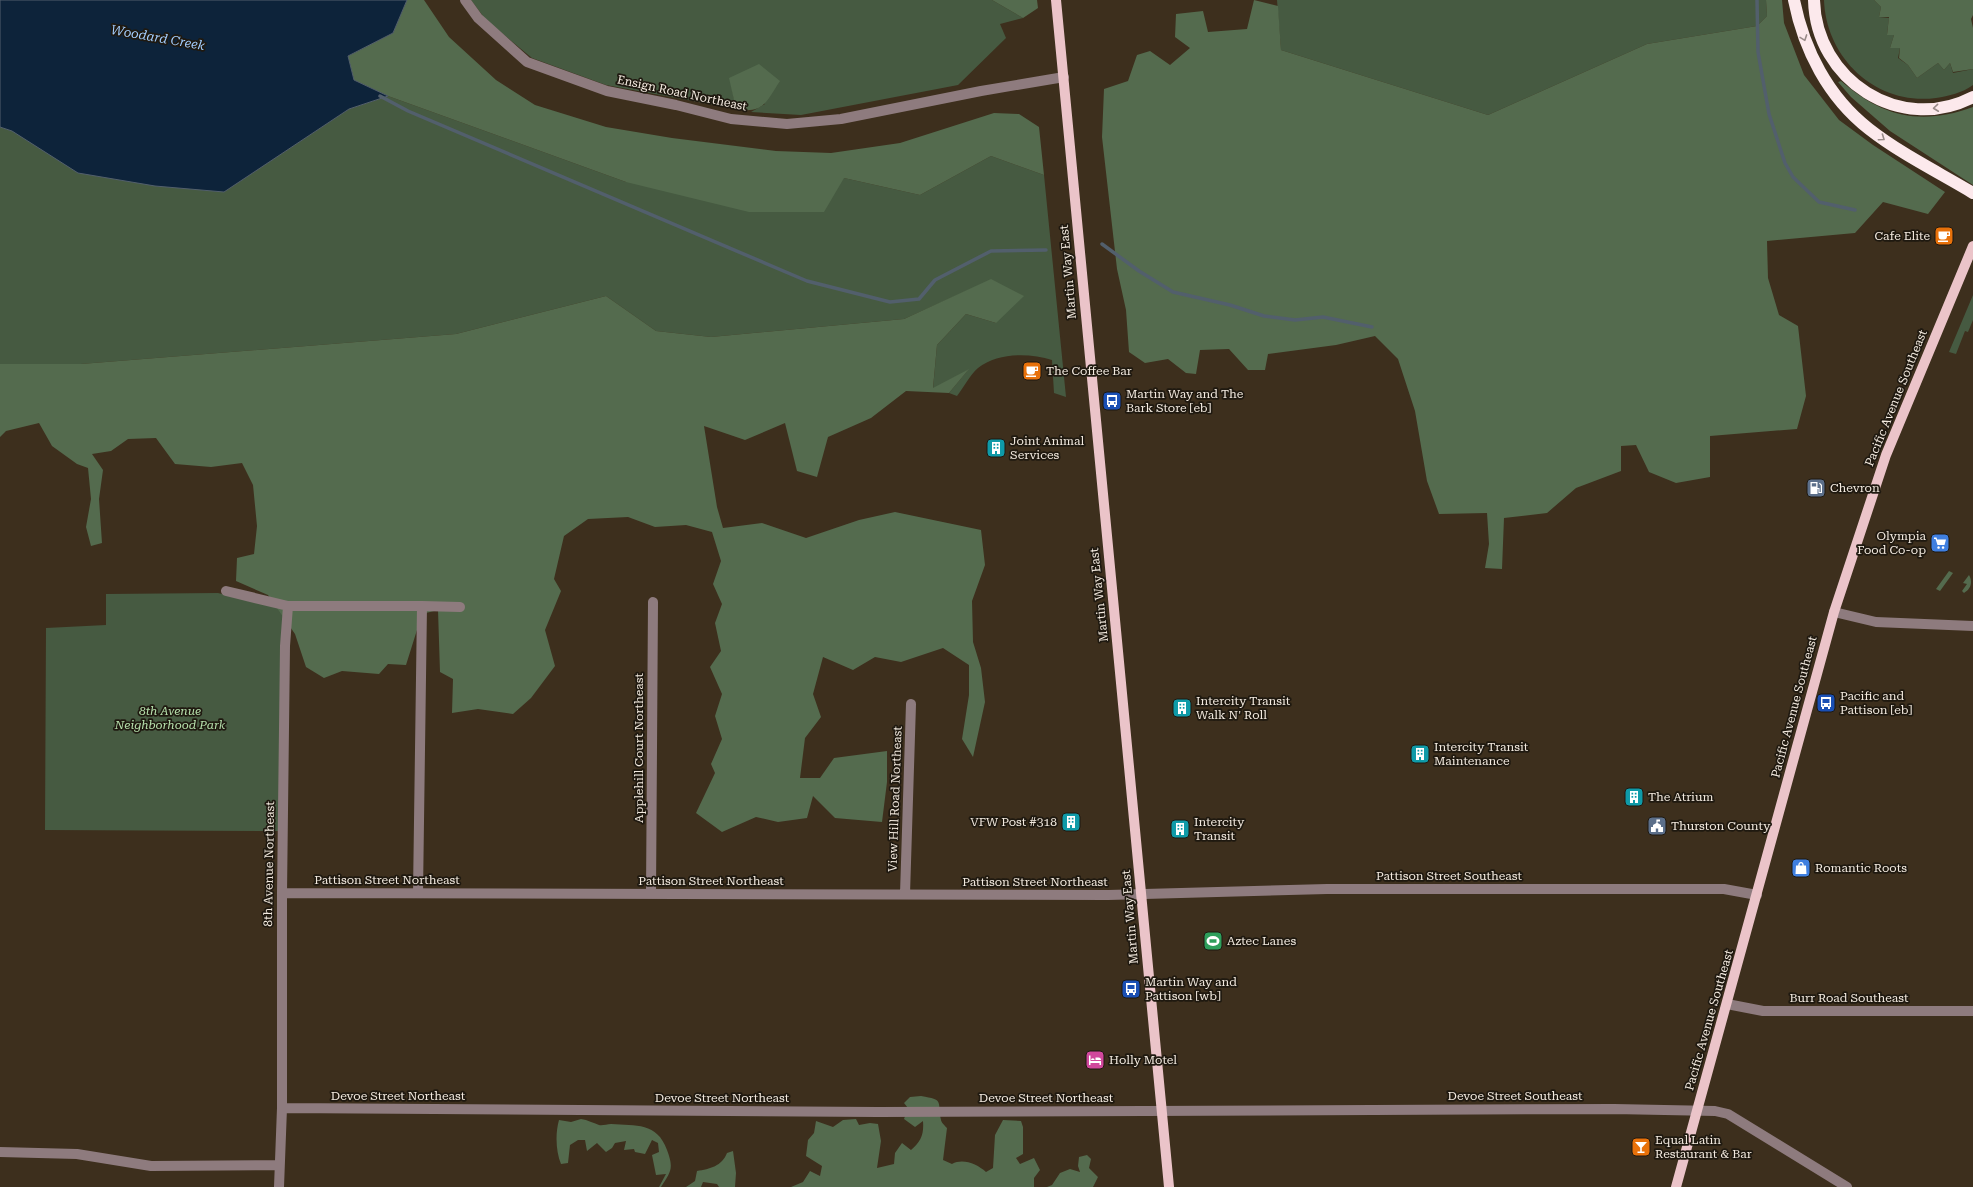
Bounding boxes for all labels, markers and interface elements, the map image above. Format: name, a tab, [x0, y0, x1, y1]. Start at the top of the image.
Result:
water label: Woodard Creek	[110, 22, 207, 53]
one-way arrow	[1799, 34, 1807, 41]
street label: Ensign Road Northeast	[616, 72, 749, 114]
one-way arrow	[1933, 103, 1939, 112]
one-way arrow	[1878, 133, 1885, 140]
street label: Martin Way East	[1057, 224, 1079, 320]
cafe icon: Cafe Elite	[1933, 225, 1955, 247]
place label: Cafe Elite	[1874, 229, 1930, 243]
street label: Pacific Avenue Southeast	[1862, 327, 1930, 468]
cafe icon: The Coffee Bar	[1021, 360, 1043, 382]
place label: The Coffee Bar	[1046, 364, 1132, 378]
place label: Martin Way and The Bark Store [eb]	[1126, 387, 1244, 415]
bus stop icon: Martin Way and The Bark Store [eb]	[1101, 390, 1123, 412]
place label: Joint Animal Services	[1010, 434, 1084, 462]
building icon: Joint Animal Services	[985, 437, 1007, 459]
fuel station icon: Chevron	[1805, 477, 1827, 499]
place label: Chevron	[1830, 481, 1880, 495]
place label: Olympia Food Co-op	[1857, 529, 1926, 557]
supermarket icon: Olympia Food Co-op	[1929, 532, 1951, 554]
street label: Martin Way East	[1087, 547, 1111, 643]
street label: Pacific Avenue Southeast	[1768, 634, 1820, 779]
street label: Applehill Court Northeast	[632, 673, 646, 823]
place label: Pacific and Pattison [eb]	[1840, 689, 1912, 717]
bus stop icon: Pacific and Pattison [eb]	[1815, 692, 1837, 714]
place label: Intercity Transit Walk N' Roll	[1196, 694, 1291, 722]
building icon: Intercity Transit Walk N' Roll	[1171, 697, 1193, 719]
park label: 8th Avenue Neighborhood Park	[114, 704, 226, 732]
street label: View Hill Road Northeast	[885, 725, 905, 872]
place label: Intercity Transit Maintenance	[1434, 740, 1529, 768]
building icon: Intercity Transit Maintenance	[1409, 743, 1431, 765]
building icon: The Atrium	[1623, 786, 1645, 808]
place label: The Atrium	[1648, 790, 1713, 804]
street label: 8th Avenue Northeast	[261, 801, 277, 927]
building icon: VFW Post #318	[1060, 811, 1082, 833]
place label: VFW Post #318	[970, 815, 1057, 829]
place label: Intercity Transit	[1194, 815, 1245, 843]
public building icon: Thurston County	[1646, 815, 1668, 837]
building icon: Intercity Transit	[1169, 818, 1191, 840]
place label: Thurston County	[1671, 819, 1771, 833]
shop icon: Romantic Roots	[1790, 857, 1812, 879]
place label: Romantic Roots	[1815, 861, 1907, 875]
street label: Martin Way East	[1119, 869, 1141, 965]
street label: Pattison Street Southeast	[1376, 869, 1522, 883]
street label: Pattison Street Northeast	[314, 873, 460, 887]
street label: Pattison Street Northeast	[638, 874, 784, 888]
street label: Pattison Street Northeast	[962, 875, 1108, 889]
sports icon: Aztec Lanes	[1202, 930, 1224, 952]
place label: Aztec Lanes	[1227, 934, 1296, 948]
street label: Pacific Avenue Southeast	[1682, 947, 1736, 1092]
place label: Martin Way and Pattison [wb]	[1145, 975, 1237, 1003]
bus stop icon: Martin Way and Pattison [wb]	[1120, 978, 1142, 1000]
street label: Burr Road Southeast	[1790, 991, 1909, 1005]
hotel icon: Holly Motel	[1084, 1049, 1106, 1071]
place label: Holly Motel	[1109, 1053, 1177, 1067]
street label: Devoe Street Northeast	[331, 1089, 466, 1103]
street label: Devoe Street Southeast	[1448, 1089, 1583, 1103]
street label: Devoe Street Northeast	[655, 1091, 790, 1105]
street label: Devoe Street Northeast	[979, 1091, 1114, 1105]
place label: Equal Latin Restaurant & Bar	[1655, 1133, 1752, 1161]
bar icon: Equal Latin Restaurant & Bar	[1630, 1136, 1652, 1158]

